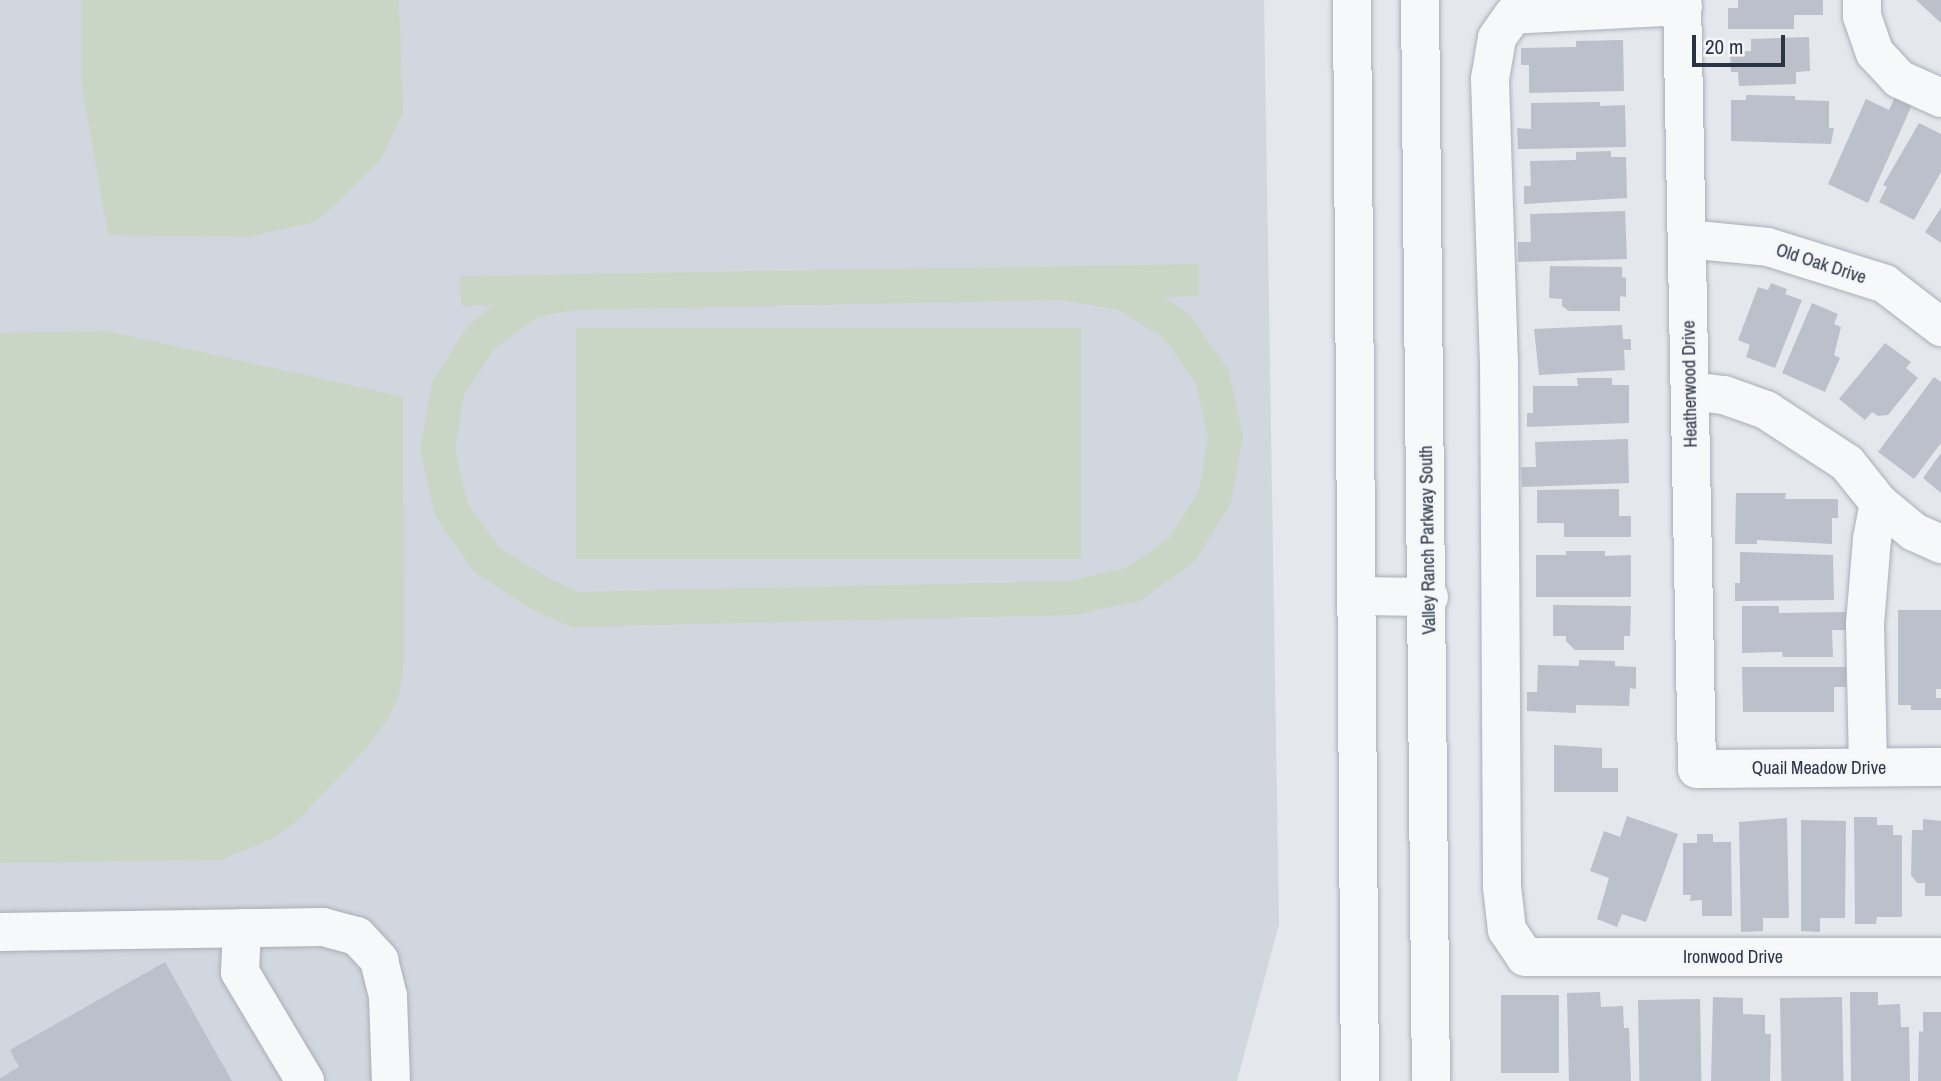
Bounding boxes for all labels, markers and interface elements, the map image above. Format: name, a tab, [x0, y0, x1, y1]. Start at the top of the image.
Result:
scale bar	[1696, 21, 1789, 65]
text: 20 m	[1705, 32, 1743, 61]
street label: Old Oak Drive	[1773, 239, 1869, 289]
street label: Heatherwood Drive	[1678, 320, 1702, 448]
street label: Valley Ranch Parkway South	[1416, 445, 1440, 635]
street label: Quail Meadow Drive	[1752, 757, 1886, 779]
street label: Ironwood Drive	[1683, 946, 1783, 968]

